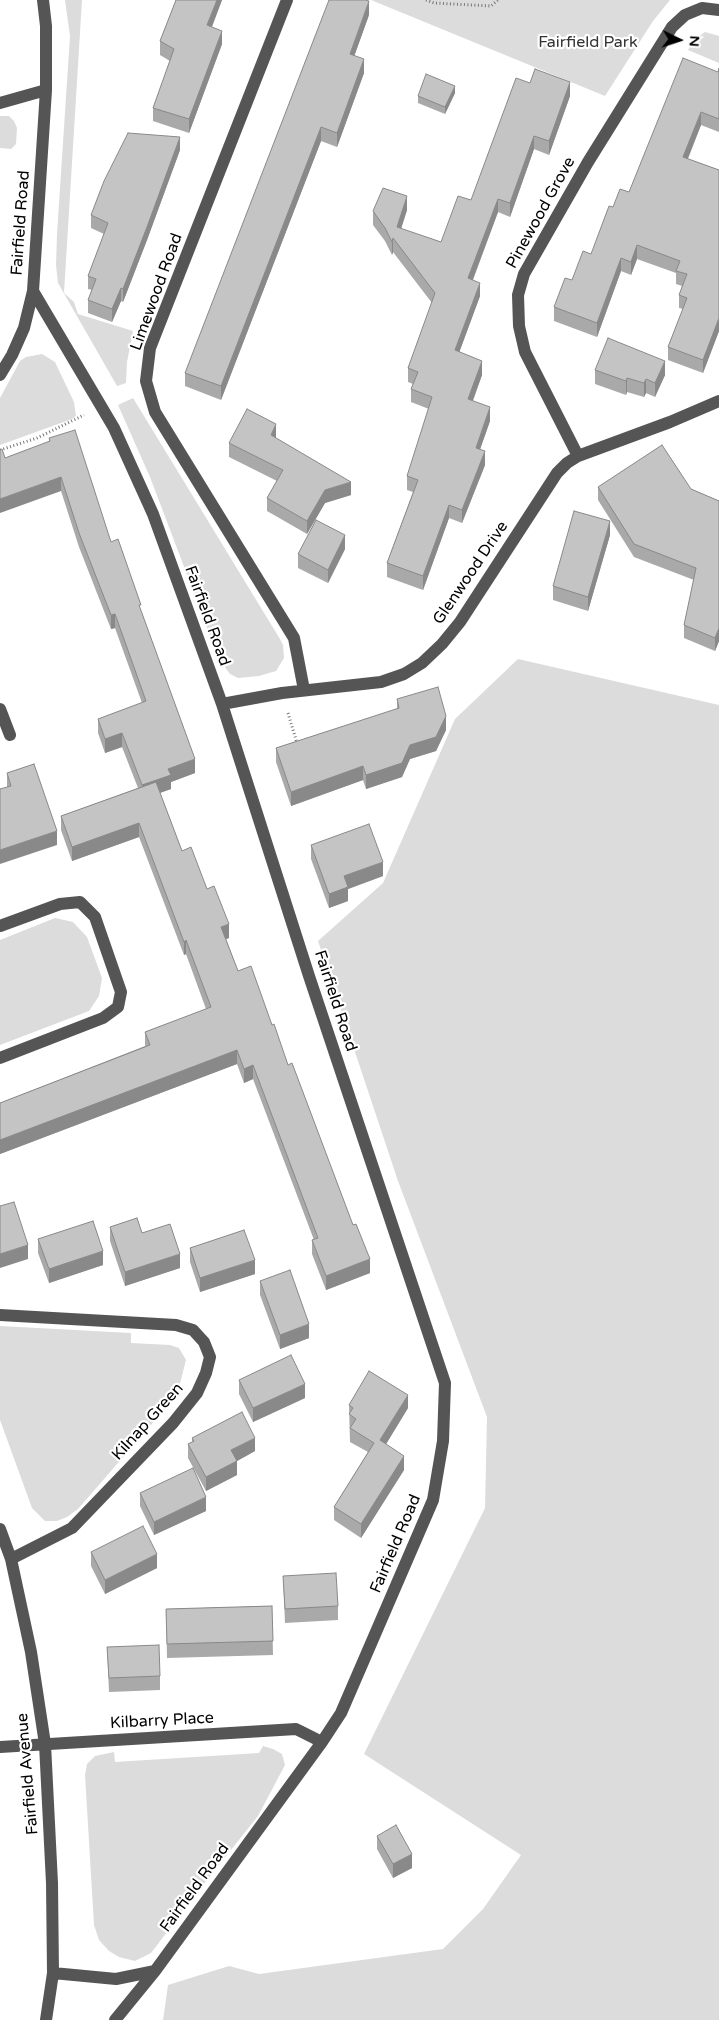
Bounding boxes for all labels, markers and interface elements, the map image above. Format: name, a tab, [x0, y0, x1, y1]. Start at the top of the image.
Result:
north arrow	[654, 15, 704, 65]
park label: Fairfield Park	[538, 33, 638, 53]
text: N	[686, 35, 703, 47]
street label: Pinewood Grove	[502, 154, 580, 272]
street label: Fairfield Road	[8, 170, 34, 276]
street label: Limewood Road	[127, 231, 187, 353]
street label: Glenwood Drive	[429, 518, 513, 628]
street label: Fairfield Road	[180, 563, 234, 669]
street label: Fairfield Road	[310, 948, 360, 1054]
street label: Kilnap Green	[108, 1379, 188, 1465]
street label: Fairfield Road	[367, 1492, 425, 1596]
street label: Kilbarry Place	[110, 1709, 214, 1733]
street label: Fairfield Avenue	[13, 1712, 43, 1836]
street label: Fairfield Road	[156, 1840, 234, 1936]

